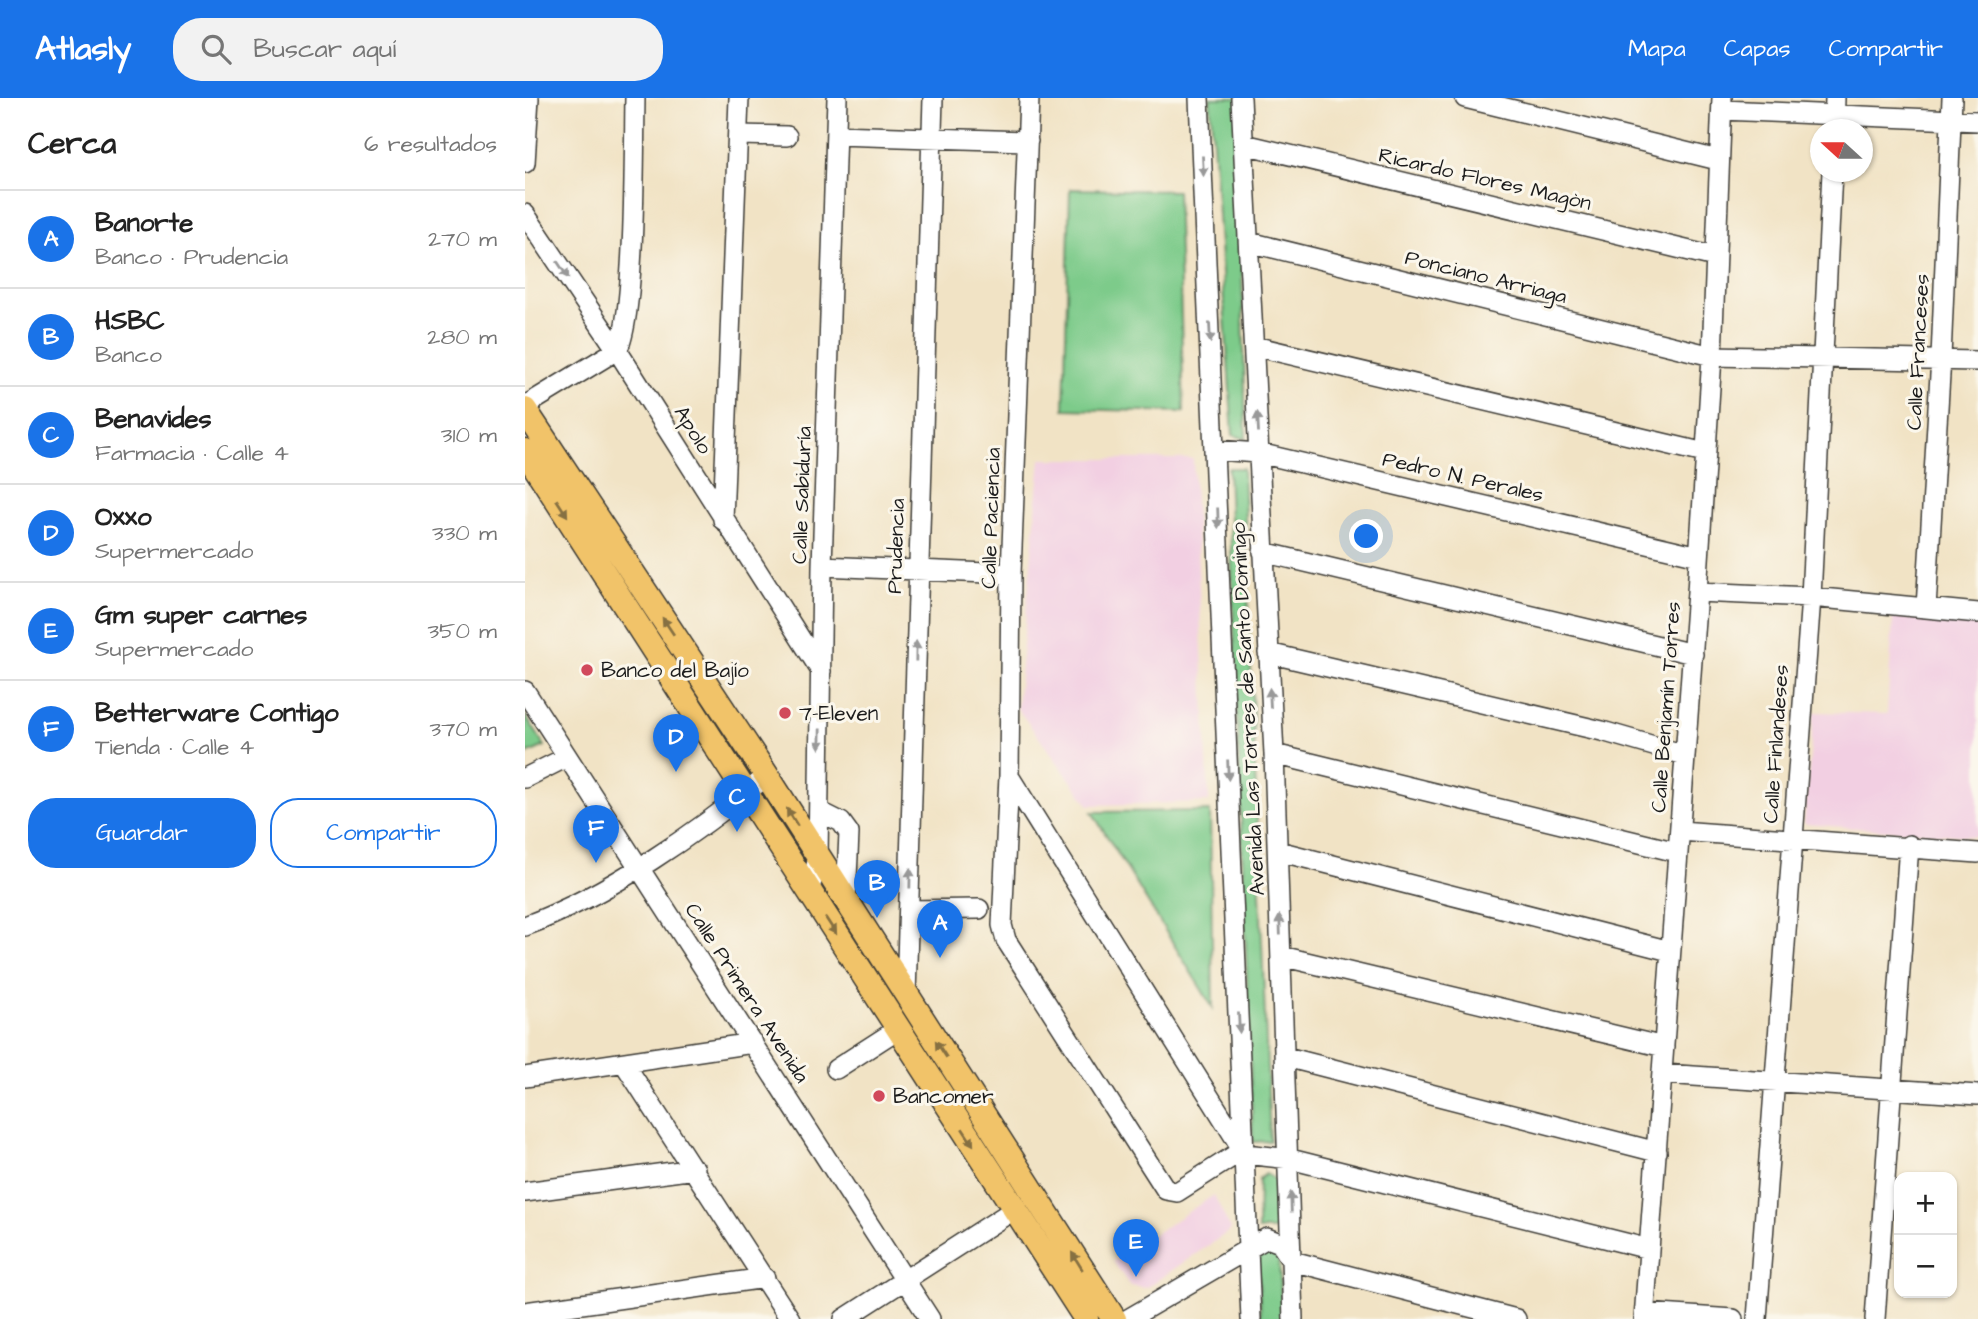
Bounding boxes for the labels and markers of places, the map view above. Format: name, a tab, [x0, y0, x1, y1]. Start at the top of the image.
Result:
place label: Banco del Bajío	[601, 656, 749, 685]
marker: Banco del Bajío	[579, 662, 595, 678]
place label: 7-Eleven	[799, 699, 878, 728]
marker: 7-Eleven	[777, 705, 793, 721]
pin: D	[653, 714, 699, 772]
pin: C	[714, 774, 760, 832]
pin: F	[573, 805, 619, 863]
pin: B	[854, 860, 900, 918]
pin: A	[917, 900, 963, 958]
place label: Bancomer	[893, 1082, 994, 1111]
marker: Bancomer	[871, 1088, 887, 1104]
pin: E	[1113, 1219, 1159, 1277]

